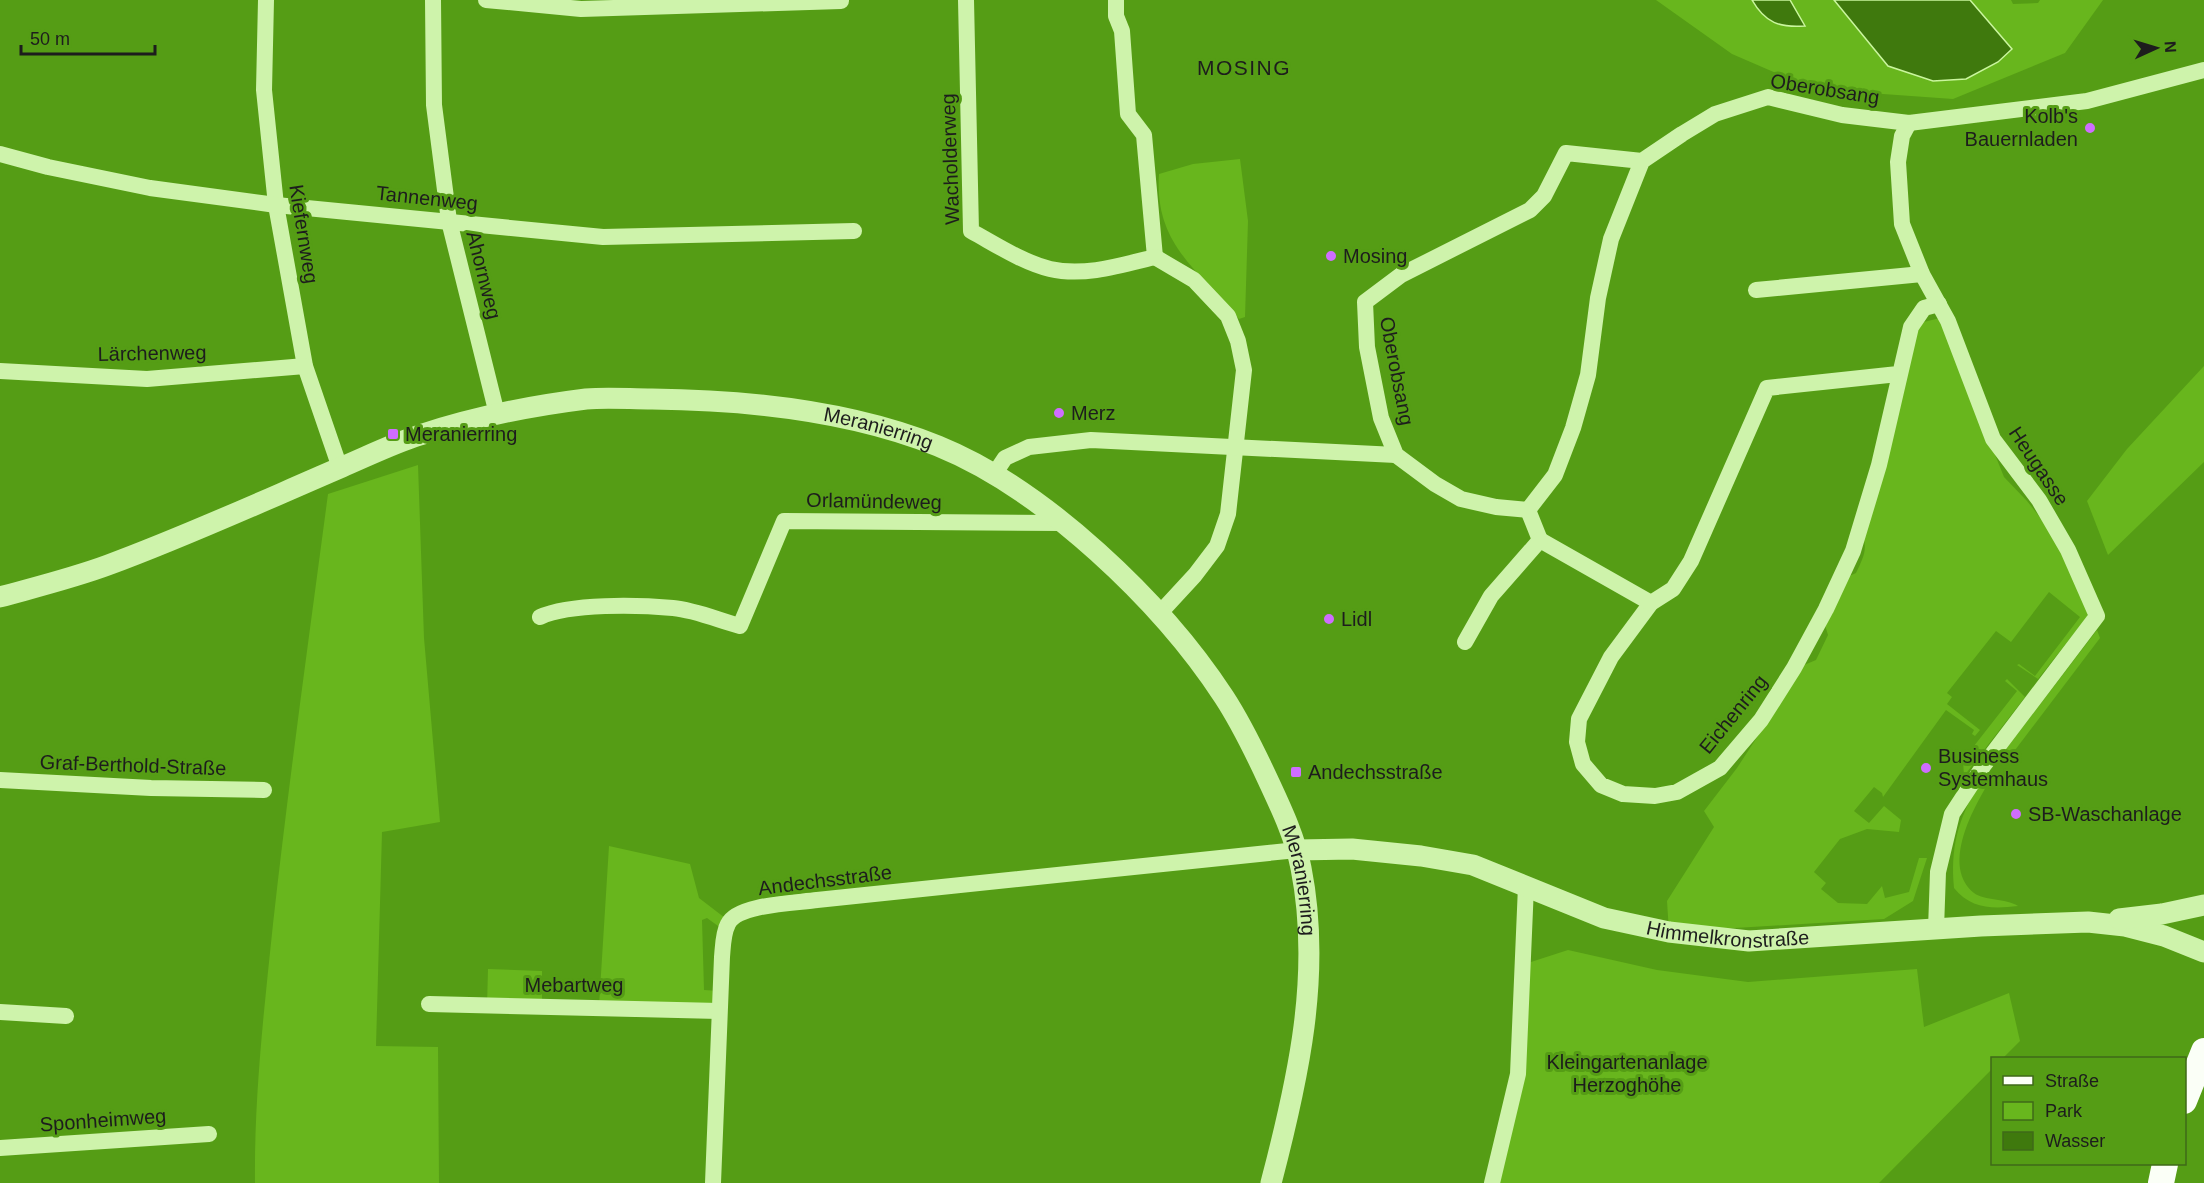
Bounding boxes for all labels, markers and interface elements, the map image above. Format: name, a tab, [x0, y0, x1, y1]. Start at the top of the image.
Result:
scale bar	[21, 18, 154, 56]
north arrow	[2126, 18, 2186, 78]
text: 50 m	[30, 29, 70, 49]
text: N	[2162, 41, 2179, 53]
district label: MOSING	[1197, 56, 1291, 79]
street label: Oberobsang	[1769, 70, 1881, 108]
street label: Wacholderweg	[937, 93, 963, 225]
place label: Kolb's Bauernladen	[1965, 105, 2078, 150]
marker: Kolb's Bauernladen	[2083, 121, 2097, 135]
street label: Tannenweg	[375, 182, 479, 214]
street label: Kiefernweg	[285, 183, 323, 285]
street label: Ahornweg	[462, 229, 506, 321]
place label: Mosing	[1343, 245, 1407, 267]
marker: Mosing	[1324, 249, 1338, 263]
street label: Oberobsang	[1376, 315, 1418, 427]
street label: Lärchenweg	[97, 341, 207, 365]
place label: Merz	[1071, 402, 1115, 424]
street label: Meranierring	[822, 403, 936, 454]
marker: Merz	[1052, 406, 1066, 420]
place label: Meranierring	[405, 423, 517, 445]
street label: Heugasse	[2005, 423, 2073, 509]
marker: Meranierring	[386, 427, 400, 441]
street label: Orlamündeweg	[806, 489, 942, 513]
place label: Lidl	[1341, 608, 1372, 630]
marker: Lidl	[1322, 612, 1336, 626]
street label: Eichenring	[1695, 670, 1771, 758]
place label: Business Systemhaus	[1938, 745, 2048, 790]
street label: Graf-Berthold-Straße	[39, 751, 227, 779]
place label: Andechsstraße	[1308, 761, 1443, 783]
marker: Business Systemhaus	[1919, 761, 1933, 775]
marker: Andechsstraße	[1289, 765, 1303, 779]
place label: SB-Waschanlage	[2028, 803, 2182, 825]
marker: SB-Waschanlage	[2009, 807, 2023, 821]
street label: Meranierring	[1278, 822, 1320, 936]
street label: Andechsstraße	[757, 861, 893, 899]
street label: Himmelkronstraße	[1645, 916, 1810, 952]
street label: Mebartweg	[525, 974, 623, 996]
park label: Kleingartenanlage Herzoghöhe	[1546, 1051, 1708, 1096]
legend	[1991, 1057, 2186, 1165]
text: Straße	[2045, 1071, 2099, 1091]
text: Park	[2045, 1101, 2083, 1121]
street label: Sponheimweg	[39, 1105, 167, 1135]
text: Wasser	[2045, 1131, 2105, 1151]

